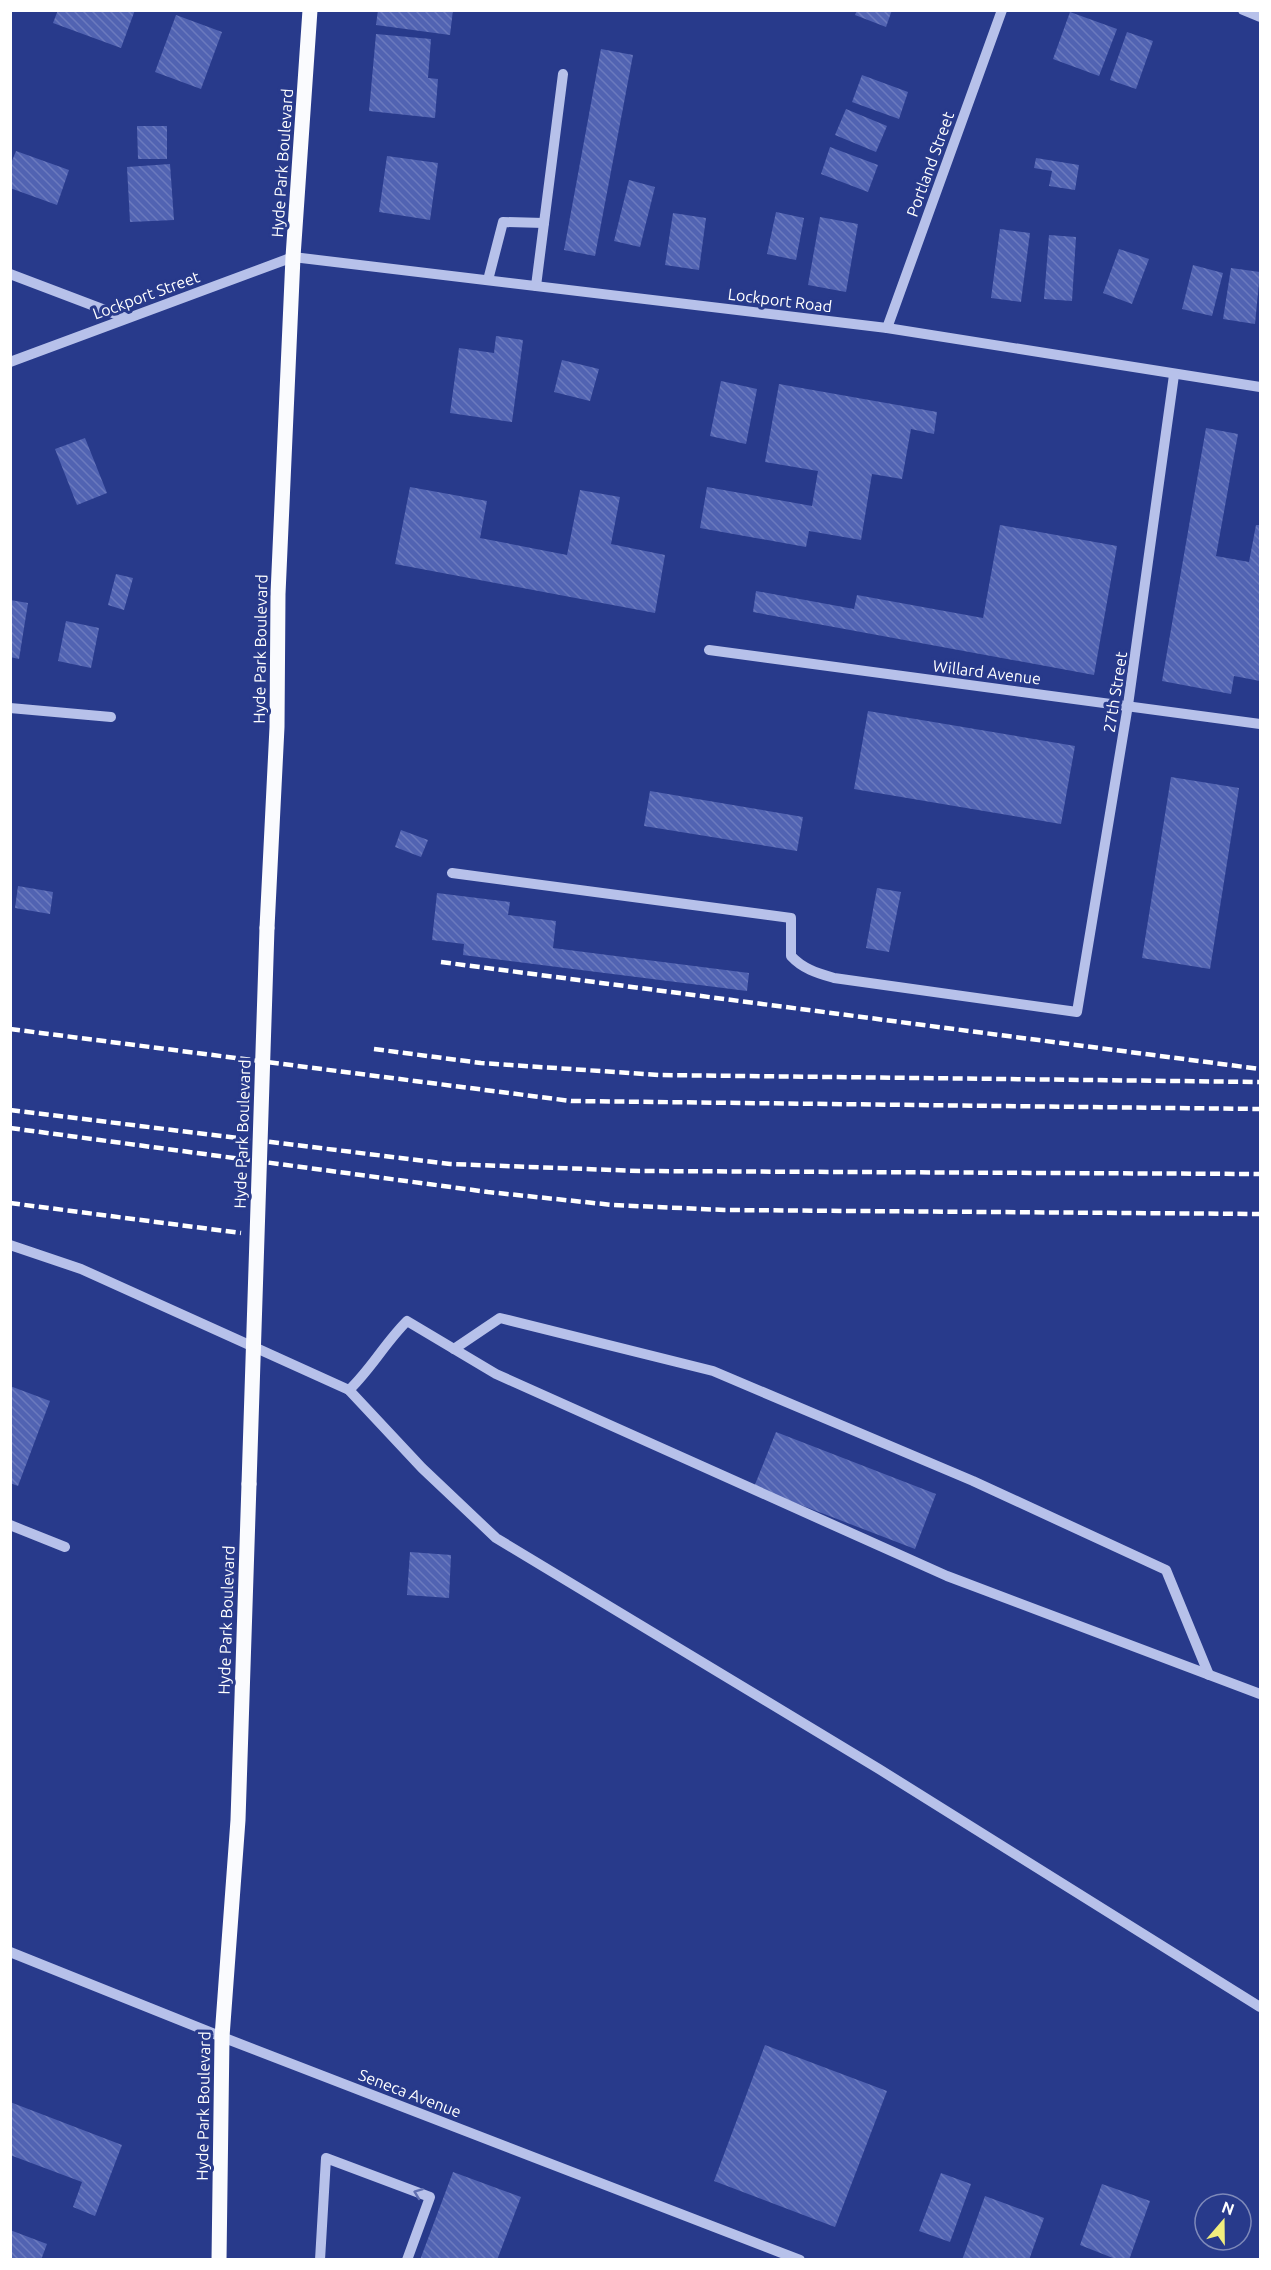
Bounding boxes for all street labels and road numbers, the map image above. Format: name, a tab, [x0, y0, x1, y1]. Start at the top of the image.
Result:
street label: Hyde Park Boulevard	[268, 88, 296, 238]
street label: Portland Street	[903, 108, 958, 219]
street label: Lockport Street	[90, 267, 203, 323]
street label: Lockport Road	[727, 285, 833, 315]
street label: Hyde Park Boulevard	[250, 574, 270, 724]
street label: 27th Street	[1100, 649, 1130, 734]
street label: Willard Avenue	[932, 656, 1042, 688]
street label: Hyde Park Boulevard	[230, 1059, 254, 1209]
street label: Hyde Park Boulevard	[214, 1545, 238, 1695]
street label: Hyde Park Boulevard	[193, 2031, 213, 2181]
street label: Seneca Avenue	[356, 2065, 464, 2121]

